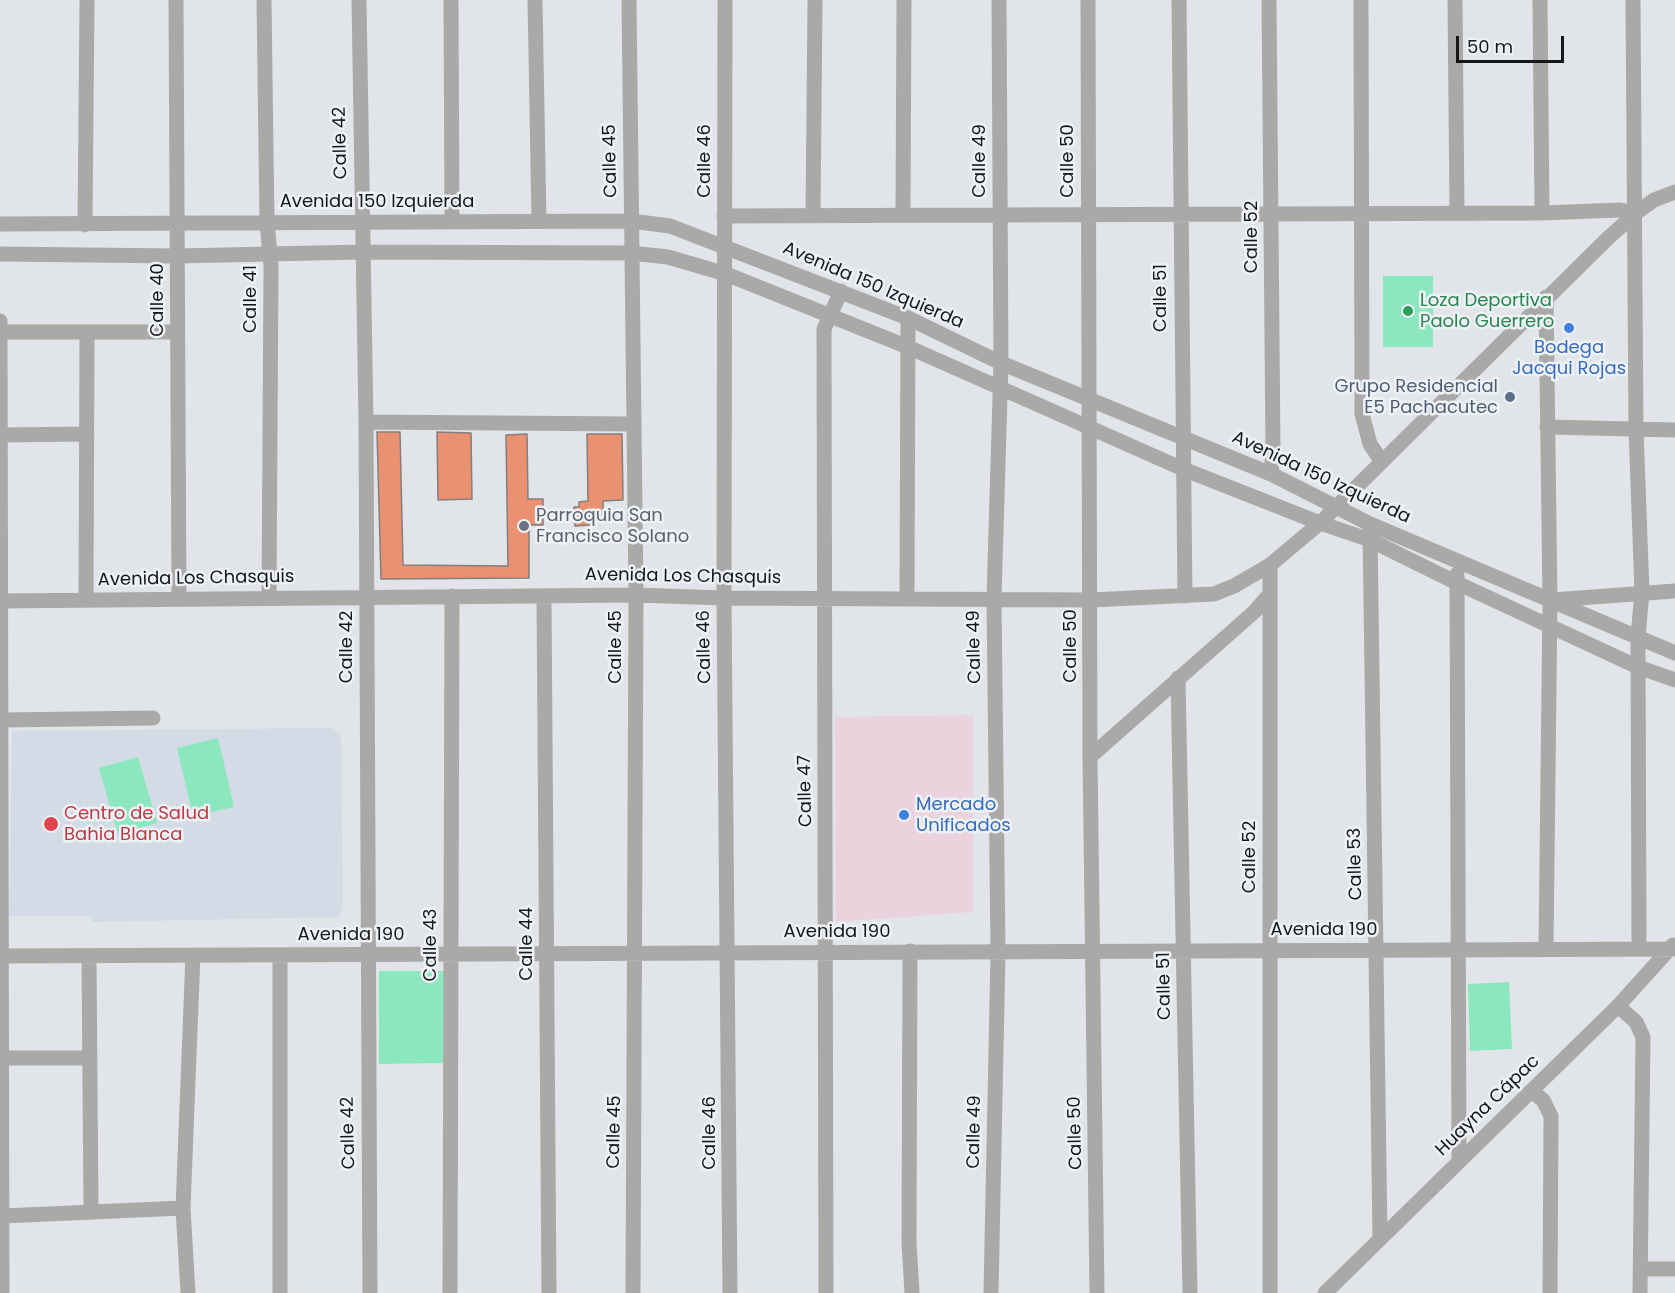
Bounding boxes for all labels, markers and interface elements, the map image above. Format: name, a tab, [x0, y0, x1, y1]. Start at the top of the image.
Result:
scale bar	[1459, 24, 1567, 62]
text: 50 m	[1467, 34, 1513, 59]
street label: Calle 42	[330, 107, 352, 179]
street label: Calle 45	[600, 124, 622, 198]
street label: Calle 46	[694, 124, 716, 198]
street label: Calle 49	[969, 124, 991, 198]
street label: Calle 50	[1057, 124, 1079, 198]
street label: Avenida 150 Izquierda	[280, 191, 474, 213]
street label: Calle 52	[1241, 201, 1263, 273]
street label: Avenida 150 Izquierda	[779, 238, 967, 334]
street label: Calle 40	[147, 263, 169, 337]
street label: Calle 51	[1150, 264, 1172, 332]
street label: Calle 41	[240, 265, 262, 333]
place label: Loza Deportiva Paolo Guerrero	[1420, 290, 1554, 332]
marker: Loza Deportiva Paolo Guerrero	[1401, 304, 1415, 318]
marker: Bodega Jacqui Rojas	[1562, 321, 1576, 335]
place label: Bodega Jacqui Rojas	[1512, 337, 1626, 380]
place label: Grupo Residencial E5 Pachacutec	[1335, 376, 1498, 418]
marker: Grupo Residencial E5 Pachacutec	[1503, 390, 1517, 404]
street label: Avenida 150 Izquierda	[1228, 427, 1414, 529]
place label: Parroquia San Francisco Solano	[536, 505, 689, 548]
marker: Parroquia San Francisco Solano	[517, 519, 531, 533]
street label: Avenida Los Chasquis	[585, 564, 781, 590]
street label: Avenida Los Chasquis	[98, 566, 294, 592]
street label: Calle 50	[1060, 609, 1082, 683]
street label: Calle 45	[605, 610, 627, 684]
street label: Calle 46	[694, 610, 716, 684]
street label: Calle 49	[964, 610, 986, 684]
street label: Calle 42	[336, 611, 358, 683]
street label: Calle 47	[795, 755, 817, 827]
place label: Mercado Unificados	[916, 794, 1011, 836]
place label: Centro de Salud Bahia Blanca	[64, 803, 209, 846]
marker: Mercado Unificados	[897, 808, 911, 822]
marker: Centro de Salud Bahia Blanca	[42, 815, 60, 833]
street label: Calle 52	[1239, 821, 1261, 893]
street label: Calle 53	[1345, 827, 1367, 901]
street label: Calle 44	[516, 907, 538, 981]
street label: Calle 43	[420, 909, 442, 981]
street label: Avenida 190	[1271, 919, 1377, 941]
street label: Avenida 190	[784, 921, 890, 943]
street label: Avenida 190	[298, 924, 404, 946]
street label: Calle 51	[1154, 952, 1176, 1020]
street label: Huayna Cápac	[1432, 1051, 1544, 1161]
street label: Calle 45	[604, 1095, 626, 1169]
street label: Calle 49	[964, 1095, 986, 1169]
street label: Calle 46	[699, 1096, 721, 1170]
street label: Calle 50	[1065, 1096, 1087, 1170]
street label: Calle 42	[338, 1097, 360, 1169]

